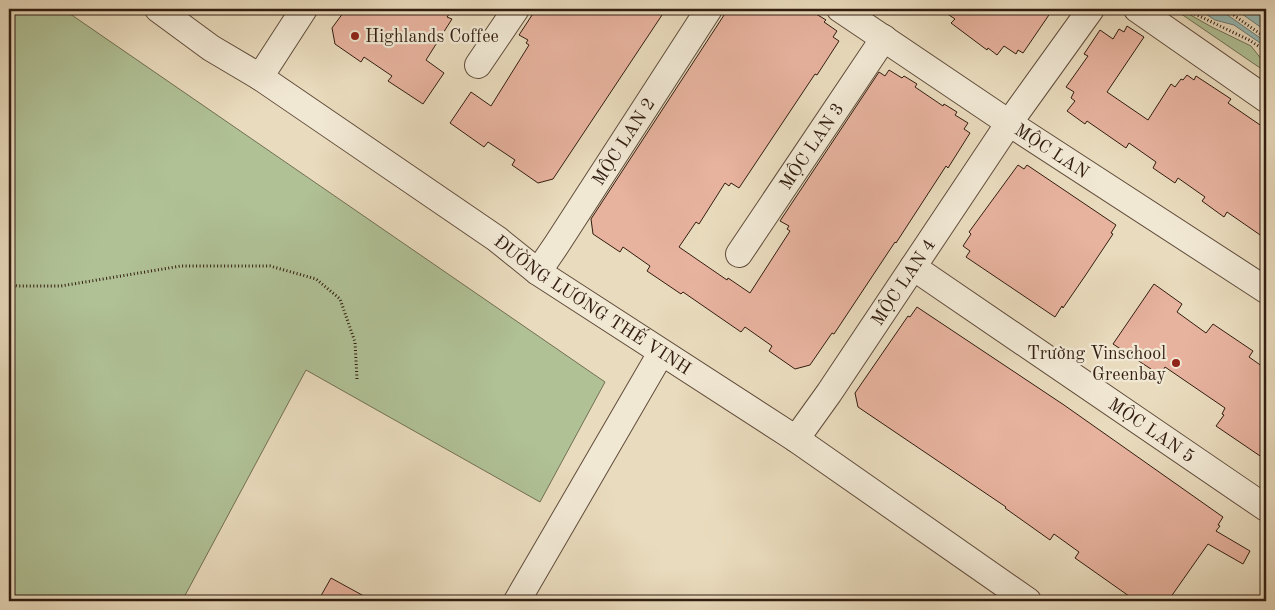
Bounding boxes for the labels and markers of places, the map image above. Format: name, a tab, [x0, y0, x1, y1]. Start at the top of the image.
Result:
place label: Highlands Coffee	[365, 28, 499, 46]
marker: Highlands Coffee	[349, 30, 361, 42]
place label: Trường Vinschool Greenbay	[1027, 345, 1166, 384]
marker: Trường Vinschool Greenbay	[1170, 357, 1182, 369]

